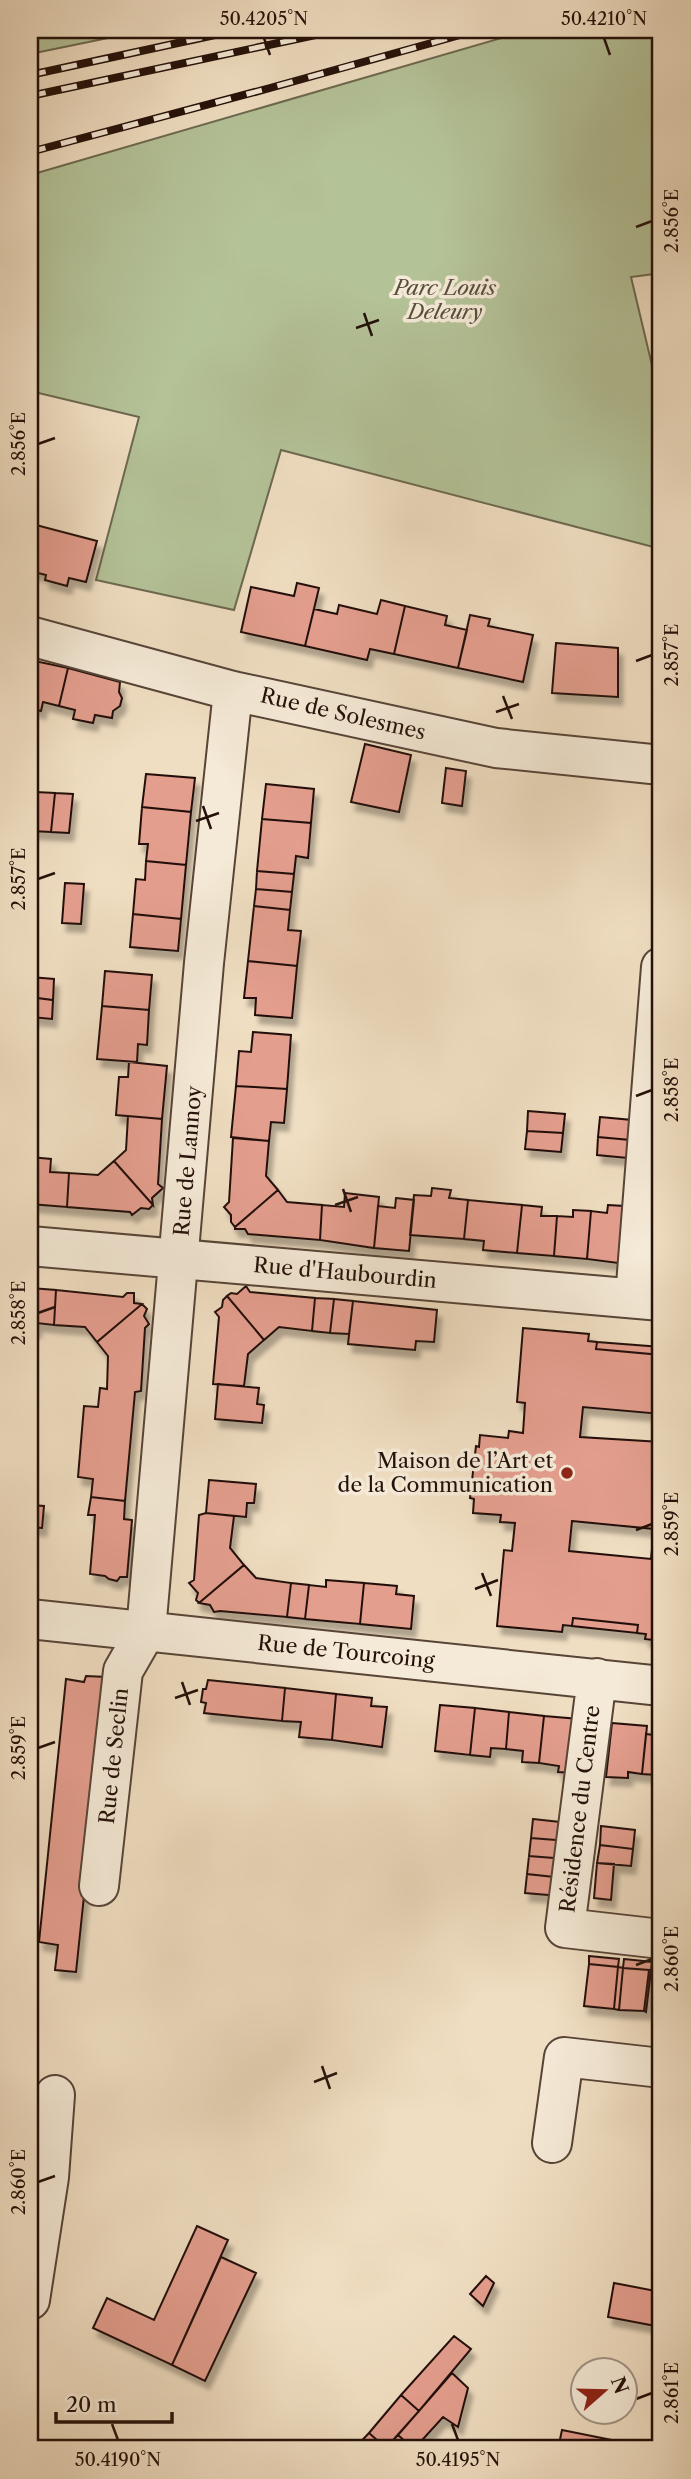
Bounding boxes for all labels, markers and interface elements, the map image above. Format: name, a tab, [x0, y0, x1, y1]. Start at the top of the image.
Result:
text: 50.4205°N	[220, 8, 308, 30]
text: 50.4210°N	[561, 8, 647, 30]
text: 2.856°E	[661, 189, 683, 253]
park label: Parc Louis Deleury	[392, 275, 497, 324]
text: 2.856°E	[8, 412, 30, 476]
text: 2.857°E	[661, 624, 683, 686]
street label: Rue de Solesmes	[258, 682, 428, 745]
text: 2.857°E	[8, 848, 30, 910]
text: 2.858°E	[661, 1058, 683, 1122]
street label: Rue de Lannoy	[168, 1084, 207, 1237]
street label: Rue d'Haubourdin	[252, 1252, 438, 1293]
text: 2.858°E	[8, 1281, 30, 1345]
place label: Maison de l’Art et de la Communication	[338, 1448, 554, 1497]
marker: Maison de l’Art et de la Communication	[559, 1465, 575, 1481]
text: 2.859°E	[661, 1492, 683, 1556]
street label: Rue de Tourcoing	[256, 1630, 437, 1673]
street label: Rue de Seclin	[94, 1687, 133, 1825]
street label: Résidence du Centre	[554, 1704, 605, 1914]
text: 2.859°E	[8, 1716, 30, 1780]
text: 2.860°E	[661, 1926, 683, 1992]
text: 2.860°E	[8, 2149, 30, 2215]
north arrow	[568, 2356, 638, 2426]
text: 2.861°E	[661, 2362, 683, 2424]
text: N	[606, 2374, 633, 2397]
scale bar	[56, 2381, 172, 2425]
text: 20 m	[66, 2392, 117, 2417]
text: 50.4190°N	[75, 2449, 161, 2471]
text: 50.4195°N	[416, 2449, 501, 2471]

